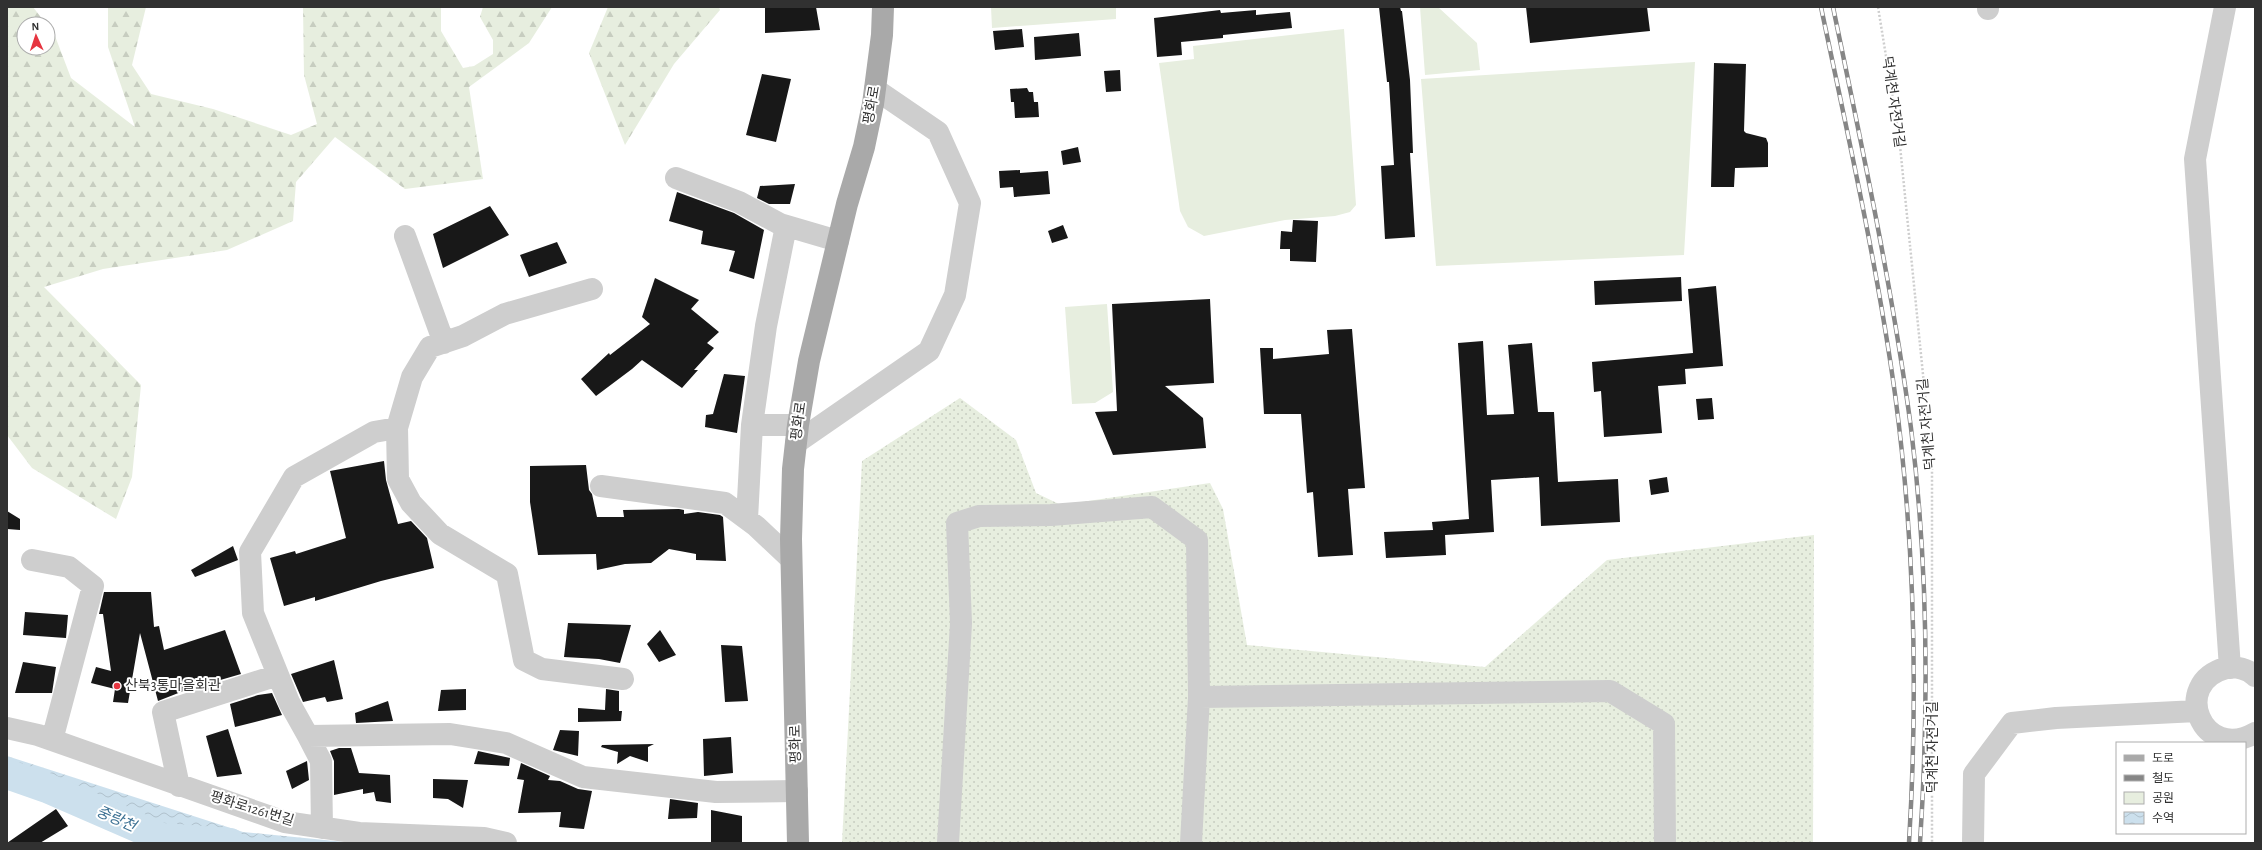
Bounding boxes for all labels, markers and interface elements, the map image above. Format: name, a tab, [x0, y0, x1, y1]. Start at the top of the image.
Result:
north arrow	[16, 16, 56, 56]
text: N	[31, 21, 40, 32]
street label: 덕계천 자전거길	[1880, 55, 1908, 149]
street label: 평화로	[861, 84, 882, 125]
street label: 덕계천 자전거길	[1914, 377, 1938, 471]
street label: 평화로	[788, 401, 809, 441]
place label: 산북3통마을회관	[125, 678, 221, 693]
marker: 산북3통마을회관	[112, 681, 122, 691]
street label: 덕계천 자전거길	[1924, 701, 1940, 793]
street label: 평화로	[788, 724, 803, 763]
legend	[2116, 742, 2246, 834]
text: 도로	[2152, 752, 2174, 764]
text: 철도	[2152, 772, 2174, 784]
street label: 평화로1261번길	[208, 789, 296, 828]
text: 공원	[2152, 792, 2174, 804]
water label: 중랑천	[94, 803, 140, 835]
text: 수역	[2152, 812, 2174, 824]

